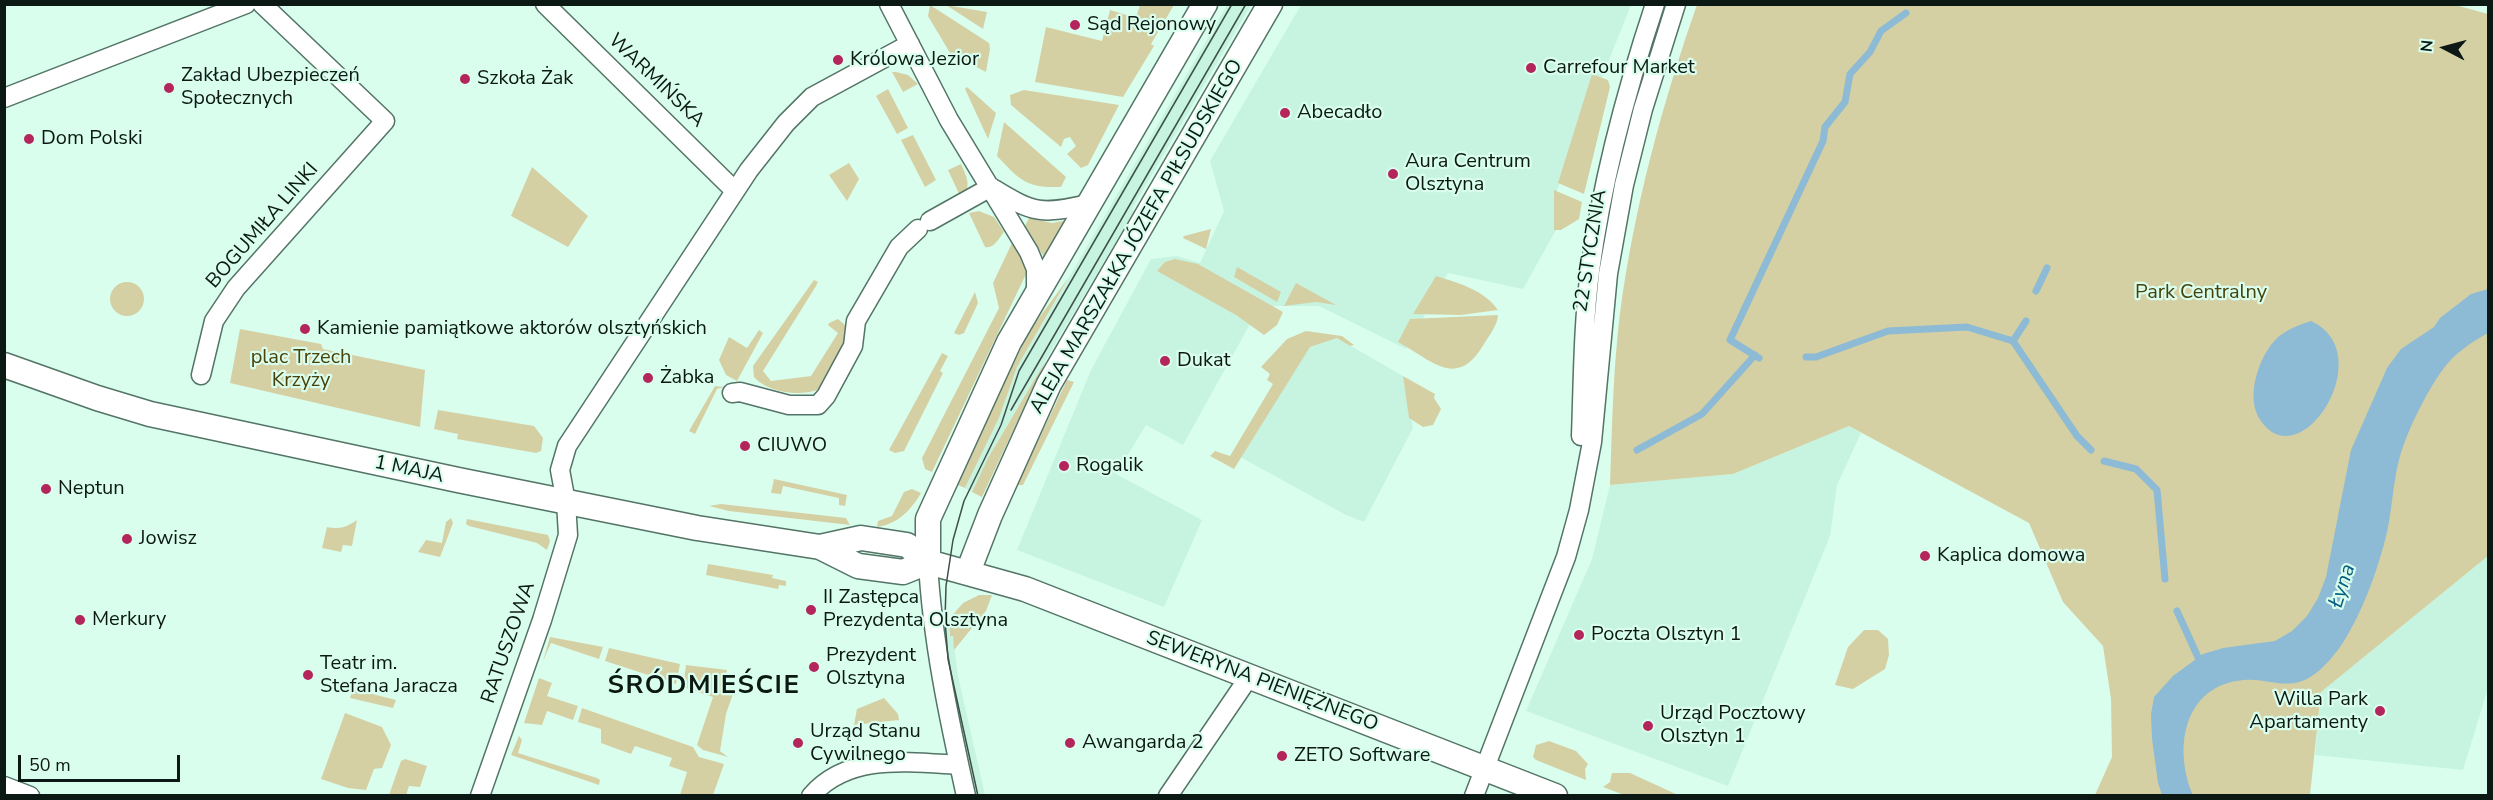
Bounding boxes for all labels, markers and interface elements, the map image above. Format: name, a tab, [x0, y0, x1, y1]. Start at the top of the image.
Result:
place label: Sąd Rejonowy	[1087, 13, 1216, 37]
marker: Sąd Rejonowy	[1068, 18, 1082, 32]
north arrow	[2415, 18, 2475, 78]
street label: WARMIŃSKA	[603, 29, 709, 133]
text: N	[2416, 39, 2439, 53]
place label: Królowa Jezior	[850, 48, 979, 72]
marker: Królowa Jezior	[831, 53, 845, 67]
street label: ALEJA MARSZAŁKA JÓZEFA PIŁSUDSKIEGO	[1025, 56, 1249, 418]
place label: Carrefour Market	[1543, 56, 1695, 80]
marker: Carrefour Market	[1524, 61, 1538, 75]
place label: Zakład Ubezpieczeń Społecznych	[181, 64, 360, 111]
place label: Szkoła Żak	[477, 67, 573, 91]
marker: Szkoła Żak	[458, 72, 472, 86]
marker: Zakład Ubezpieczeń Społecznych	[162, 81, 176, 95]
place label: Abecadło	[1297, 101, 1382, 125]
marker: Abecadło	[1278, 106, 1292, 120]
place label: Dom Polski	[41, 127, 143, 151]
marker: Dom Polski	[22, 132, 36, 146]
place label: Aura Centrum Olsztyna	[1405, 150, 1531, 197]
street label: BOGUMIŁA LINKI	[202, 158, 324, 294]
marker: Aura Centrum Olsztyna	[1386, 167, 1400, 181]
street label: 22 STYCZNIA	[1569, 188, 1613, 314]
park label: Park Centralny	[2135, 281, 2267, 305]
place label: Kamienie pamiątkowe aktorów olsztyńskich	[317, 317, 707, 341]
marker: Kamienie pamiątkowe aktorów olsztyńskich	[298, 322, 312, 336]
park label: plac Trzech Krzyży	[251, 346, 351, 393]
place label: Dukat	[1177, 349, 1231, 373]
marker: Dukat	[1158, 354, 1172, 368]
place label: Żabka	[660, 366, 714, 390]
marker: Żabka	[641, 371, 655, 385]
place label: CIUWO	[757, 434, 827, 458]
marker: CIUWO	[738, 439, 752, 453]
street label: 1 MAJA	[372, 451, 446, 489]
place label: Rogalik	[1076, 454, 1143, 478]
marker: Rogalik	[1057, 459, 1071, 473]
place label: Neptun	[58, 477, 125, 501]
marker: Neptun	[39, 482, 53, 496]
place label: Jowisz	[139, 527, 197, 551]
marker: Jowisz	[120, 532, 134, 546]
place label: Kaplica domowa	[1937, 544, 2085, 568]
marker: Kaplica domowa	[1918, 549, 1932, 563]
water label: Łyna	[2324, 561, 2362, 611]
street label: RATUSZOWA	[477, 579, 541, 707]
place label: II Zastępca Prezydenta Olsztyna	[823, 586, 1008, 633]
marker: II Zastępca Prezydenta Olsztyna	[804, 603, 818, 617]
place label: Merkury	[92, 608, 166, 632]
marker: Merkury	[73, 613, 87, 627]
place label: Poczta Olsztyn 1	[1591, 623, 1741, 647]
street label: SEWERYNA PIENIĘŻNEGO	[1143, 627, 1381, 737]
marker: Poczta Olsztyn 1	[1572, 628, 1586, 642]
place label: Prezydent Olsztyna	[826, 644, 916, 691]
place label: Teatr im. Stefana Jaracza	[320, 652, 458, 699]
marker: Prezydent Olsztyna	[807, 660, 821, 674]
marker: Teatr im. Stefana Jaracza	[301, 668, 315, 682]
district label: ŚRÓDMIEŚCIE	[608, 671, 800, 703]
place label: Willa Park Apartamenty	[2249, 688, 2368, 735]
place label: Urząd Pocztowy Olsztyn 1	[1660, 702, 1806, 749]
marker: Willa Park Apartamenty	[2373, 704, 2387, 718]
marker: Urząd Pocztowy Olsztyn 1	[1641, 719, 1655, 733]
place label: Urząd Stanu Cywilnego	[810, 720, 921, 767]
place label: Awangarda 2	[1082, 731, 1203, 755]
marker: Urząd Stanu Cywilnego	[791, 736, 805, 750]
marker: Awangarda 2	[1063, 736, 1077, 750]
scale bar	[21, 743, 183, 781]
place label: ZETO Software	[1294, 744, 1430, 768]
marker: ZETO Software	[1275, 749, 1289, 763]
text: 50 m	[29, 753, 71, 777]

